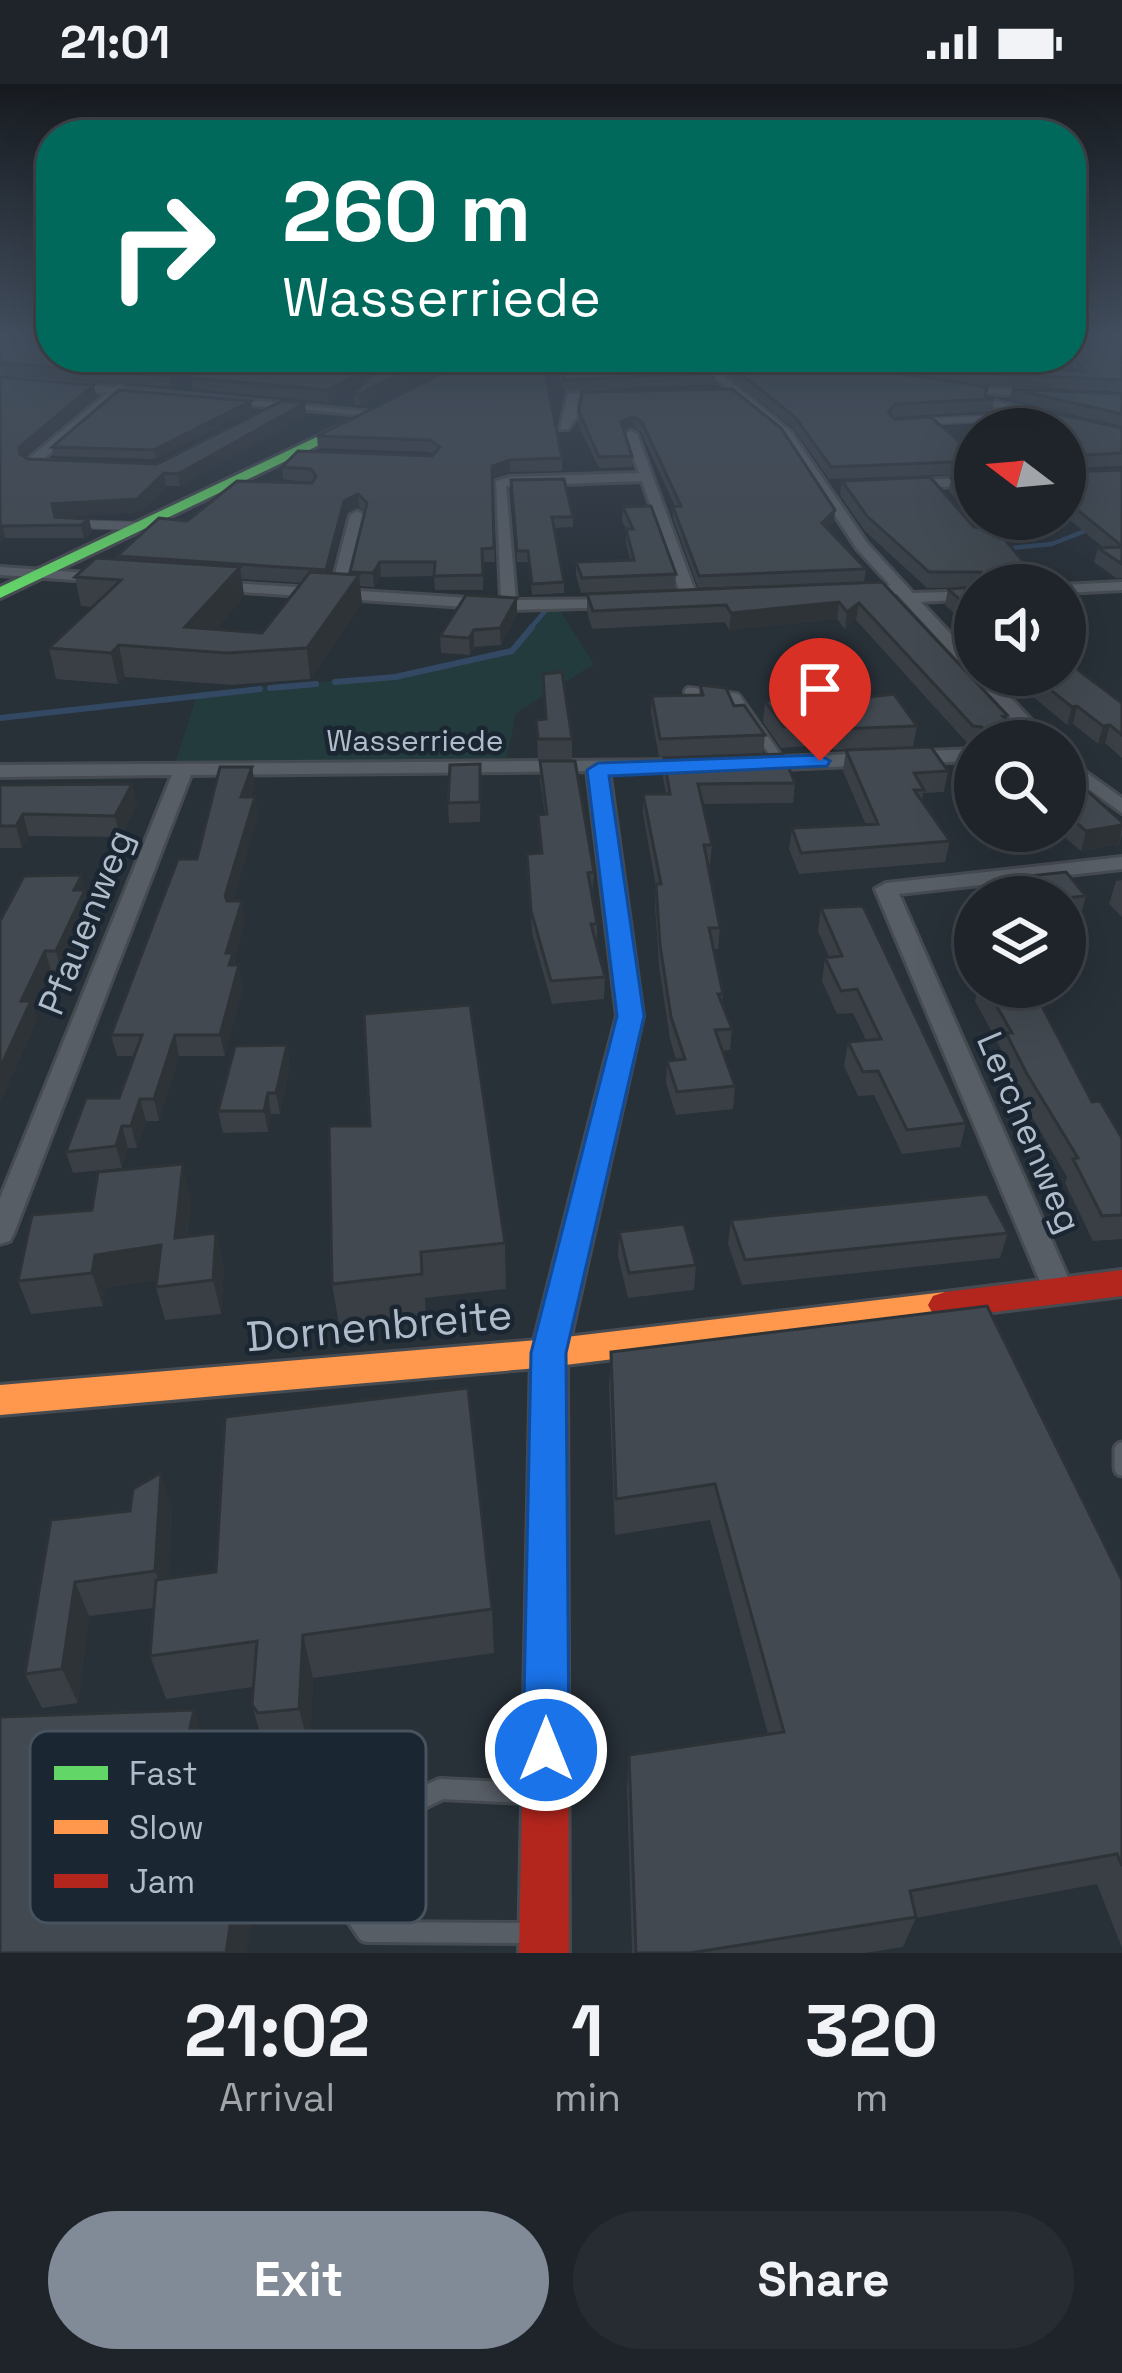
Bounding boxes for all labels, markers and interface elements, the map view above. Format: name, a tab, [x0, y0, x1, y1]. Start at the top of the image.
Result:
text: 21:01	[60, 14, 170, 71]
text: 260 m	[282, 158, 531, 266]
icon: right	[84, 168, 240, 324]
text: Wasserriede	[282, 263, 601, 332]
north arrow	[954, 408, 1086, 540]
map controls	[954, 408, 1086, 1008]
button: sound	[954, 564, 1086, 696]
pin	[769, 638, 871, 761]
icon: arrive	[787, 656, 853, 722]
button: search	[954, 720, 1086, 852]
street label: Wasserriede	[326, 721, 504, 760]
street label: Pfauenweg	[28, 823, 144, 1022]
button: layers	[954, 876, 1086, 1008]
street label: Lerchenweg	[966, 1025, 1092, 1240]
street label: Dornenbreite	[244, 1287, 514, 1364]
position arrow	[483, 1687, 609, 1813]
legend	[30, 1731, 426, 1923]
text: Fast	[129, 1753, 198, 1795]
text: Slow	[129, 1807, 204, 1849]
text: Jam	[129, 1861, 195, 1903]
text: 21:02	[184, 1985, 370, 2077]
text: 1	[571, 1985, 604, 2077]
text: 320	[805, 1985, 938, 2077]
text: Arrival	[219, 2073, 335, 2122]
text: min	[554, 2073, 621, 2122]
text: m	[855, 2073, 888, 2122]
button: Exit	[48, 2211, 549, 2349]
button: Share	[573, 2211, 1074, 2349]

